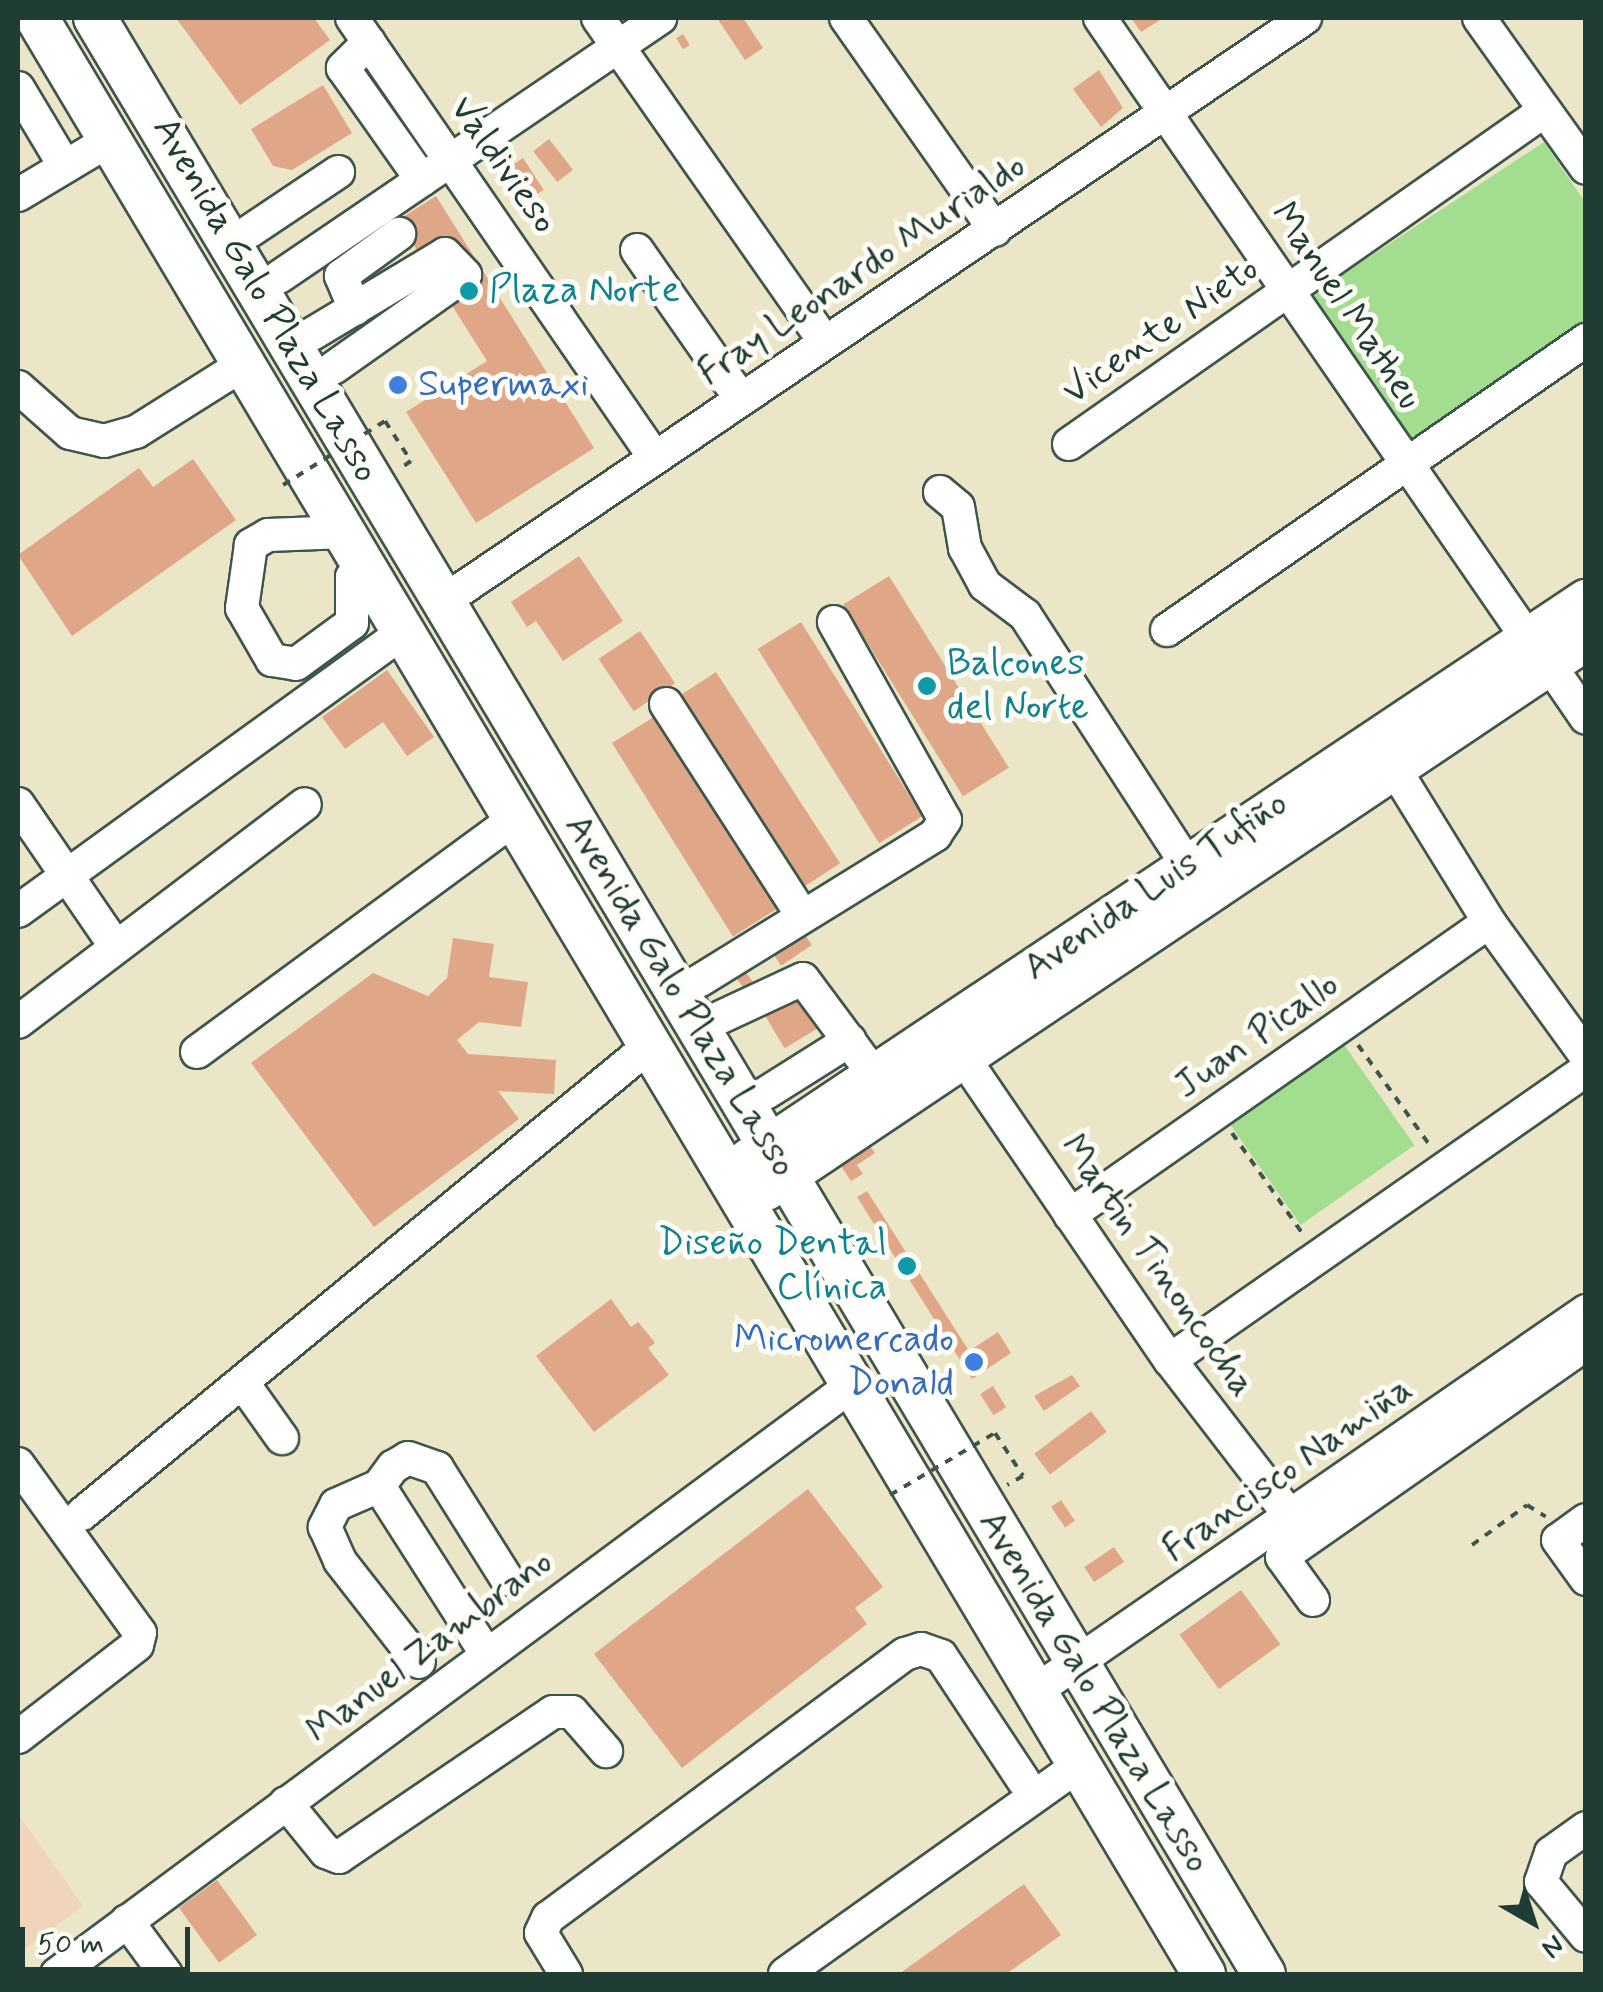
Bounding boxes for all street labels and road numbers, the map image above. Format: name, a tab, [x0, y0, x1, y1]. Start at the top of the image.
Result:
street label: Valdivieso	[439, 87, 567, 243]
street label: Avenida Galo Plaza Lasso	[144, 113, 386, 487]
street label: Fray Leonardo Murialdo	[690, 143, 1034, 397]
street label: Manuel Matheu	[1260, 194, 1432, 418]
street label: Vicente Nieto	[1056, 248, 1266, 414]
street label: Avenida Luis Tufiño	[1018, 782, 1294, 990]
street label: Avenida Galo Plaza Lasso	[556, 810, 804, 1182]
street label: Juan Picallo	[1167, 964, 1347, 1108]
street label: Martin Tinoncocha	[1053, 1130, 1261, 1402]
street label: Francisco Namiña	[1154, 1367, 1422, 1573]
street label: Avenida Galo Plaza Lasso	[970, 1506, 1218, 1878]
street label: Manuel Zambrano	[298, 1540, 562, 1754]

